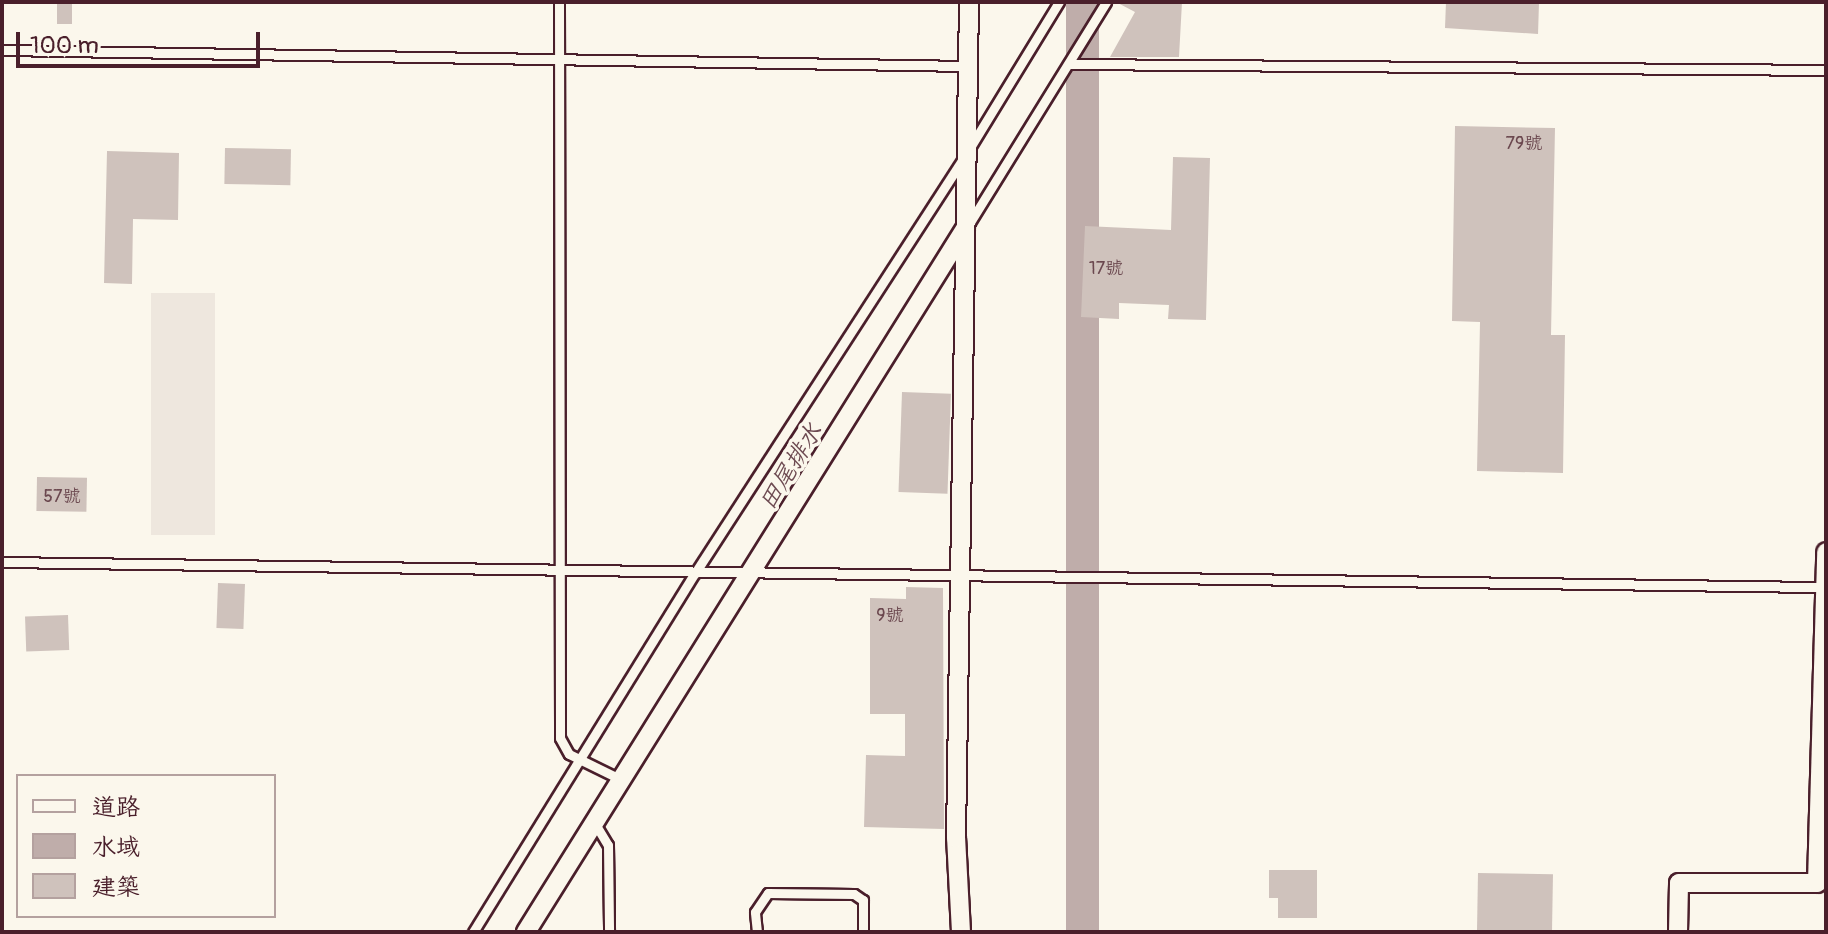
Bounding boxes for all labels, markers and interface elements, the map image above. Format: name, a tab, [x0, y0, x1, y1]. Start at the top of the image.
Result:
scale bar	[20, 16, 264, 66]
text: 100 m	[30, 31, 99, 60]
house number: 79號	[1506, 133, 1542, 155]
house number: 17號	[1089, 258, 1123, 280]
water label: 田尾排水	[753, 419, 829, 515]
house number: 57號	[43, 486, 81, 508]
house number: 9號	[876, 605, 904, 627]
legend	[16, 774, 276, 918]
text: 道路	[92, 793, 140, 822]
text: 水域	[92, 833, 140, 862]
text: 建築	[92, 873, 140, 902]

